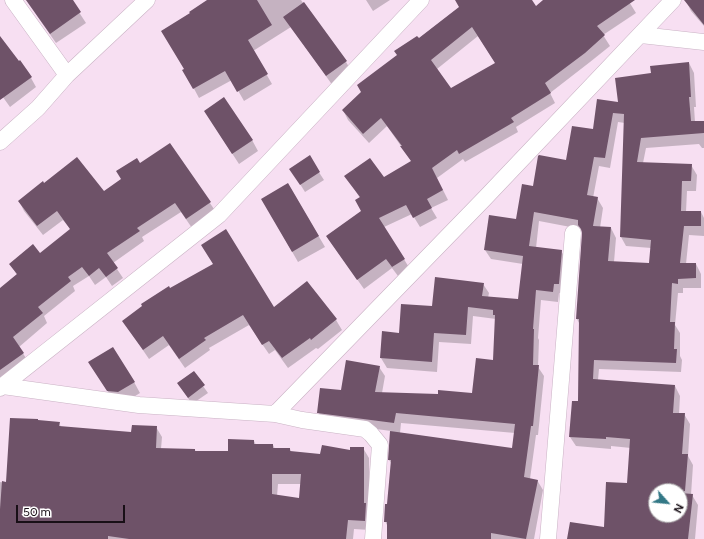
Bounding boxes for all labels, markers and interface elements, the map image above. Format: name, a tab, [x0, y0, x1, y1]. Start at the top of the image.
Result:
north arrow	[648, 483, 688, 523]
scale bar	[18, 497, 127, 523]
text: N	[671, 501, 686, 515]
text: 50 m	[23, 505, 51, 519]

